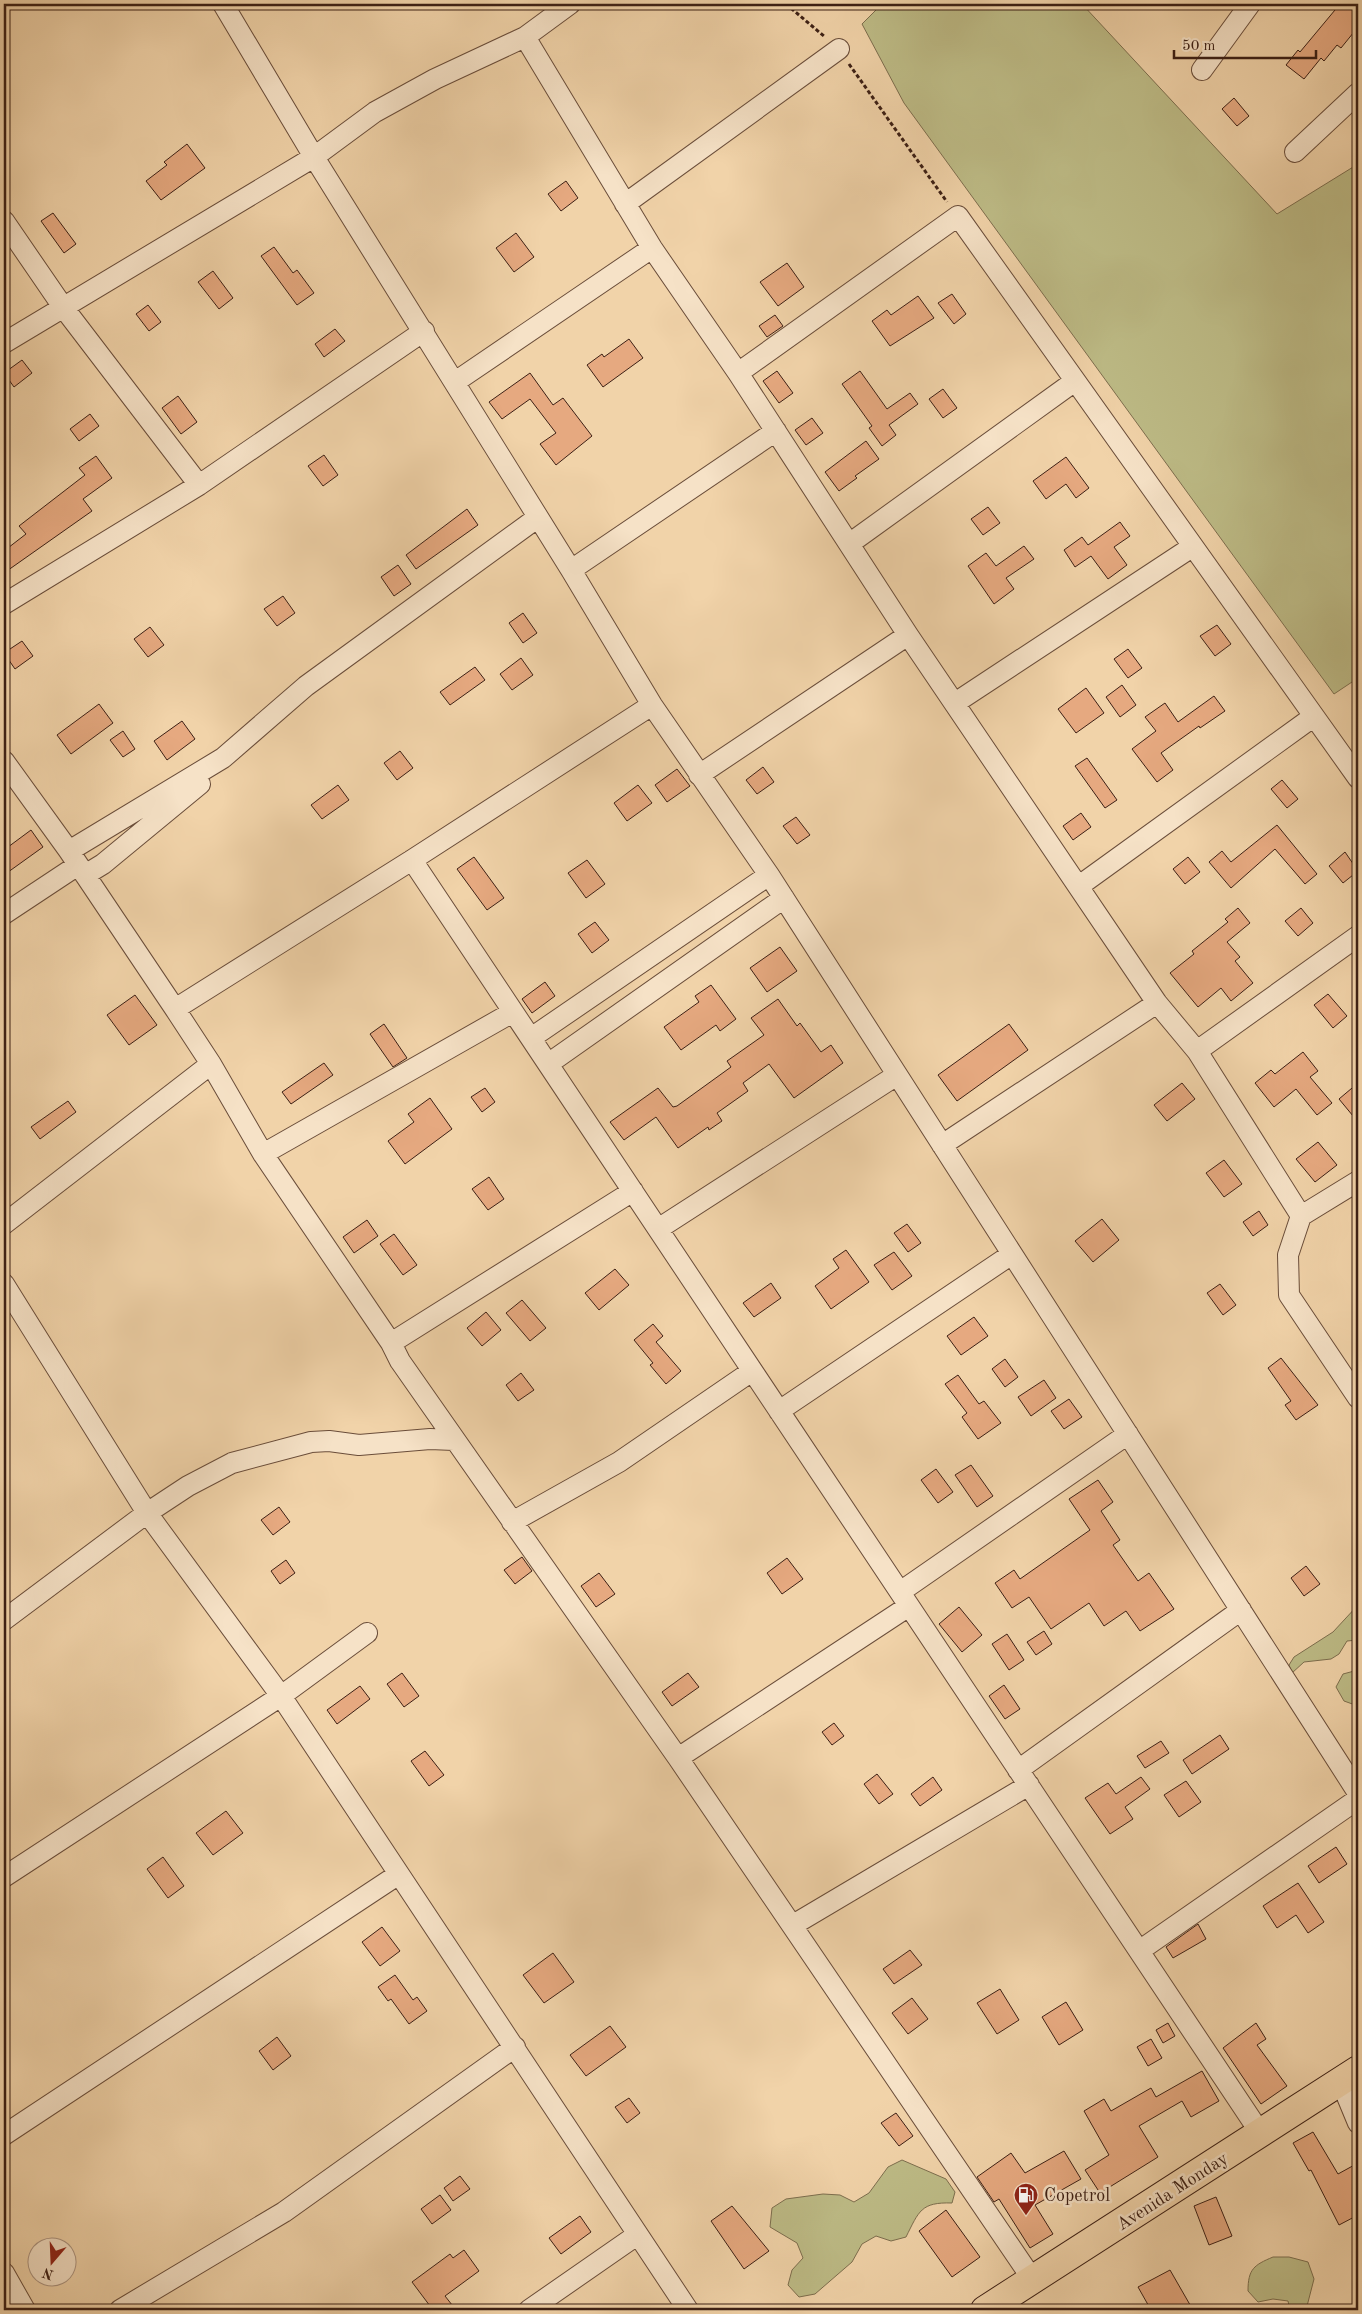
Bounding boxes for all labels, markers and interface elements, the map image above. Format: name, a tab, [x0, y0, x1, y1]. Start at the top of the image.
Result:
scale bar	[1174, 28, 1317, 60]
text: 50 m	[1182, 39, 1216, 54]
street label: Avenida Monday	[1114, 2149, 1232, 2234]
fuel station icon: Copetrol	[1013, 2182, 1039, 2216]
place label: Copetrol	[1044, 2187, 1110, 2205]
north arrow	[28, 2236, 78, 2286]
text: N	[40, 2265, 55, 2282]

